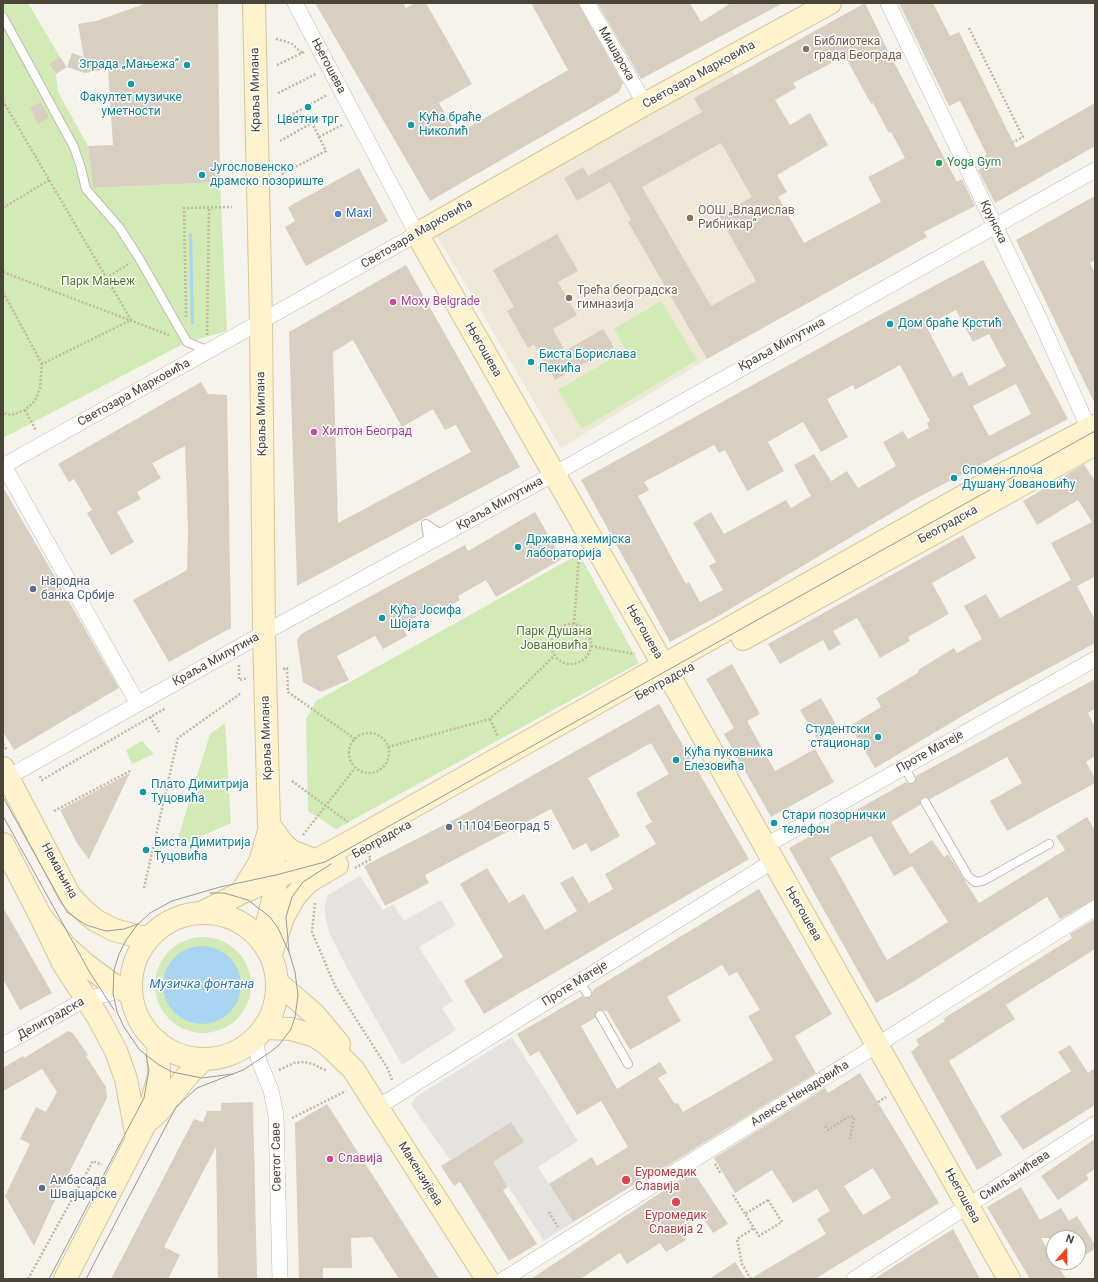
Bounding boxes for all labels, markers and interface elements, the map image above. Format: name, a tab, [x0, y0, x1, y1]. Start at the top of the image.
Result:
street label: Мишарска	[595, 25, 637, 83]
place label: Библиотека града Београда	[814, 35, 902, 63]
street label: Његошева	[307, 36, 349, 96]
street label: Светозара Марковића	[640, 38, 758, 112]
marker: Библиотека града Београда	[801, 44, 811, 54]
street label: Краља Милана	[248, 47, 264, 133]
place label: Зграда „Мањежа”	[79, 58, 179, 72]
marker: Зграда „Мањежа”	[182, 60, 192, 70]
marker: Факултет музичке уметности	[126, 79, 136, 89]
place label: Факултет музичке уметности	[80, 91, 182, 119]
marker: Цветни трг	[303, 102, 313, 112]
place label: Кућа браће Николић	[419, 111, 481, 139]
place label: Цветни трг	[277, 113, 339, 127]
marker: Кућа браће Николић	[406, 120, 416, 130]
place label: Yoga Gym	[947, 156, 1001, 170]
marker: Yoga Gym	[934, 158, 944, 168]
place label: Југословенско драмско позориште	[210, 161, 324, 189]
marker: Југословенско драмско позориште	[197, 170, 207, 180]
street label: Светозара Марковића	[359, 196, 475, 272]
street label: Крунска	[976, 198, 1010, 246]
place label: ООШ „Владислав Рибникар”	[698, 204, 795, 232]
place label: Maxi	[346, 207, 372, 221]
marker: Maxi	[333, 209, 343, 219]
marker: ООШ „Владислав Рибникар”	[685, 213, 695, 223]
park label: Парк Мањеж	[61, 275, 135, 289]
place label: Трећа београдска гимназија	[577, 284, 678, 312]
marker: Трећа београдска гимназија	[564, 293, 574, 303]
place label: Moxy Belgrade	[401, 295, 480, 309]
marker: Moxy Belgrade	[388, 297, 398, 307]
street label: Краља Милутина	[736, 315, 828, 375]
place label: Дом браће Крстић	[898, 317, 1002, 331]
marker: Дом браће Крстић	[885, 319, 895, 329]
street label: Његошева	[462, 320, 504, 380]
place label: Биста Борислава Пекића	[539, 348, 636, 376]
street label: Светозара Марковића	[75, 356, 193, 430]
marker: Биста Борислава Пекића	[526, 357, 536, 367]
street label: Краља Милана	[254, 371, 270, 457]
place label: Хилтон Београд	[322, 425, 412, 439]
marker: Хилтон Београд	[309, 427, 319, 437]
place label: Спомен-плоча Душану Јовановићу	[962, 464, 1075, 492]
marker: Спомен-плоча Душану Јовановићу	[949, 473, 959, 483]
street label: Краља Милутина	[454, 474, 546, 534]
street label: Београдска	[916, 503, 980, 547]
place label: Државна хемијска лабораторија	[526, 533, 631, 561]
marker: Државна хемијска лабораторија	[513, 542, 523, 552]
place label: Народна банка Србије	[41, 575, 114, 603]
marker: Народна банка Србије	[28, 584, 38, 594]
street label: Његошева	[623, 602, 665, 662]
place label: Кућа Јосифа Шојата	[390, 604, 461, 632]
marker: Кућа Јосифа Шојата	[377, 613, 387, 623]
park label: Парк Душана Јовановића	[516, 625, 592, 653]
street label: Краља Милутина	[170, 630, 262, 690]
street label: Београдска	[633, 660, 697, 704]
street label: Краља Милана	[258, 695, 276, 781]
place label: Студентски стационар	[805, 723, 870, 751]
street label: Проте Матеје	[894, 728, 966, 776]
marker: Студентски стационар	[873, 732, 883, 742]
place label: Кућа пуковника Елезовића	[684, 746, 773, 774]
marker: Кућа пуковника Елезовића	[671, 755, 681, 765]
place label: Плато Димитрија Туцовића	[151, 778, 249, 806]
marker: Плато Димитрија Туцовића	[138, 787, 148, 797]
place label: Стари позорнички телефон	[782, 809, 886, 837]
street label: Београдска	[350, 818, 414, 862]
marker: Стари позорнички телефон	[769, 818, 779, 828]
place label: 11104 Београд 5	[457, 820, 550, 834]
marker: 11104 Београд 5	[444, 822, 454, 832]
place label: Биста Димитрија Туцовића	[154, 836, 251, 864]
street label: Немањина	[38, 841, 80, 901]
marker: Биста Димитрија Туцовића	[141, 845, 151, 855]
street label: Његошева	[782, 884, 824, 944]
street label: Проте Матеје	[540, 958, 610, 1010]
water label: Музичка фонтана	[150, 977, 254, 993]
street label: Делиградска	[15, 995, 87, 1043]
street label: Алексе Ненадовића	[748, 1058, 852, 1130]
street label: Светог Саве	[269, 1122, 285, 1192]
street label: Макензијева	[395, 1140, 445, 1208]
street label: Смиљанићева	[977, 1148, 1053, 1204]
place label: Славија	[338, 1152, 382, 1166]
marker: Славија	[325, 1154, 335, 1164]
place label: Еуромедик Славија	[635, 1166, 697, 1194]
street label: Његошева	[941, 1166, 983, 1226]
place label: Амбасада Швајцарске	[50, 1174, 117, 1202]
marker: Еуромедик Славија	[620, 1174, 632, 1186]
marker: Амбасада Швајцарске	[37, 1183, 47, 1193]
marker: Еуромедик Славија 2	[670, 1196, 682, 1208]
place label: Еуромедик Славија 2	[645, 1209, 707, 1237]
north arrow	[1046, 1230, 1086, 1270]
text: N	[1064, 1232, 1076, 1247]

